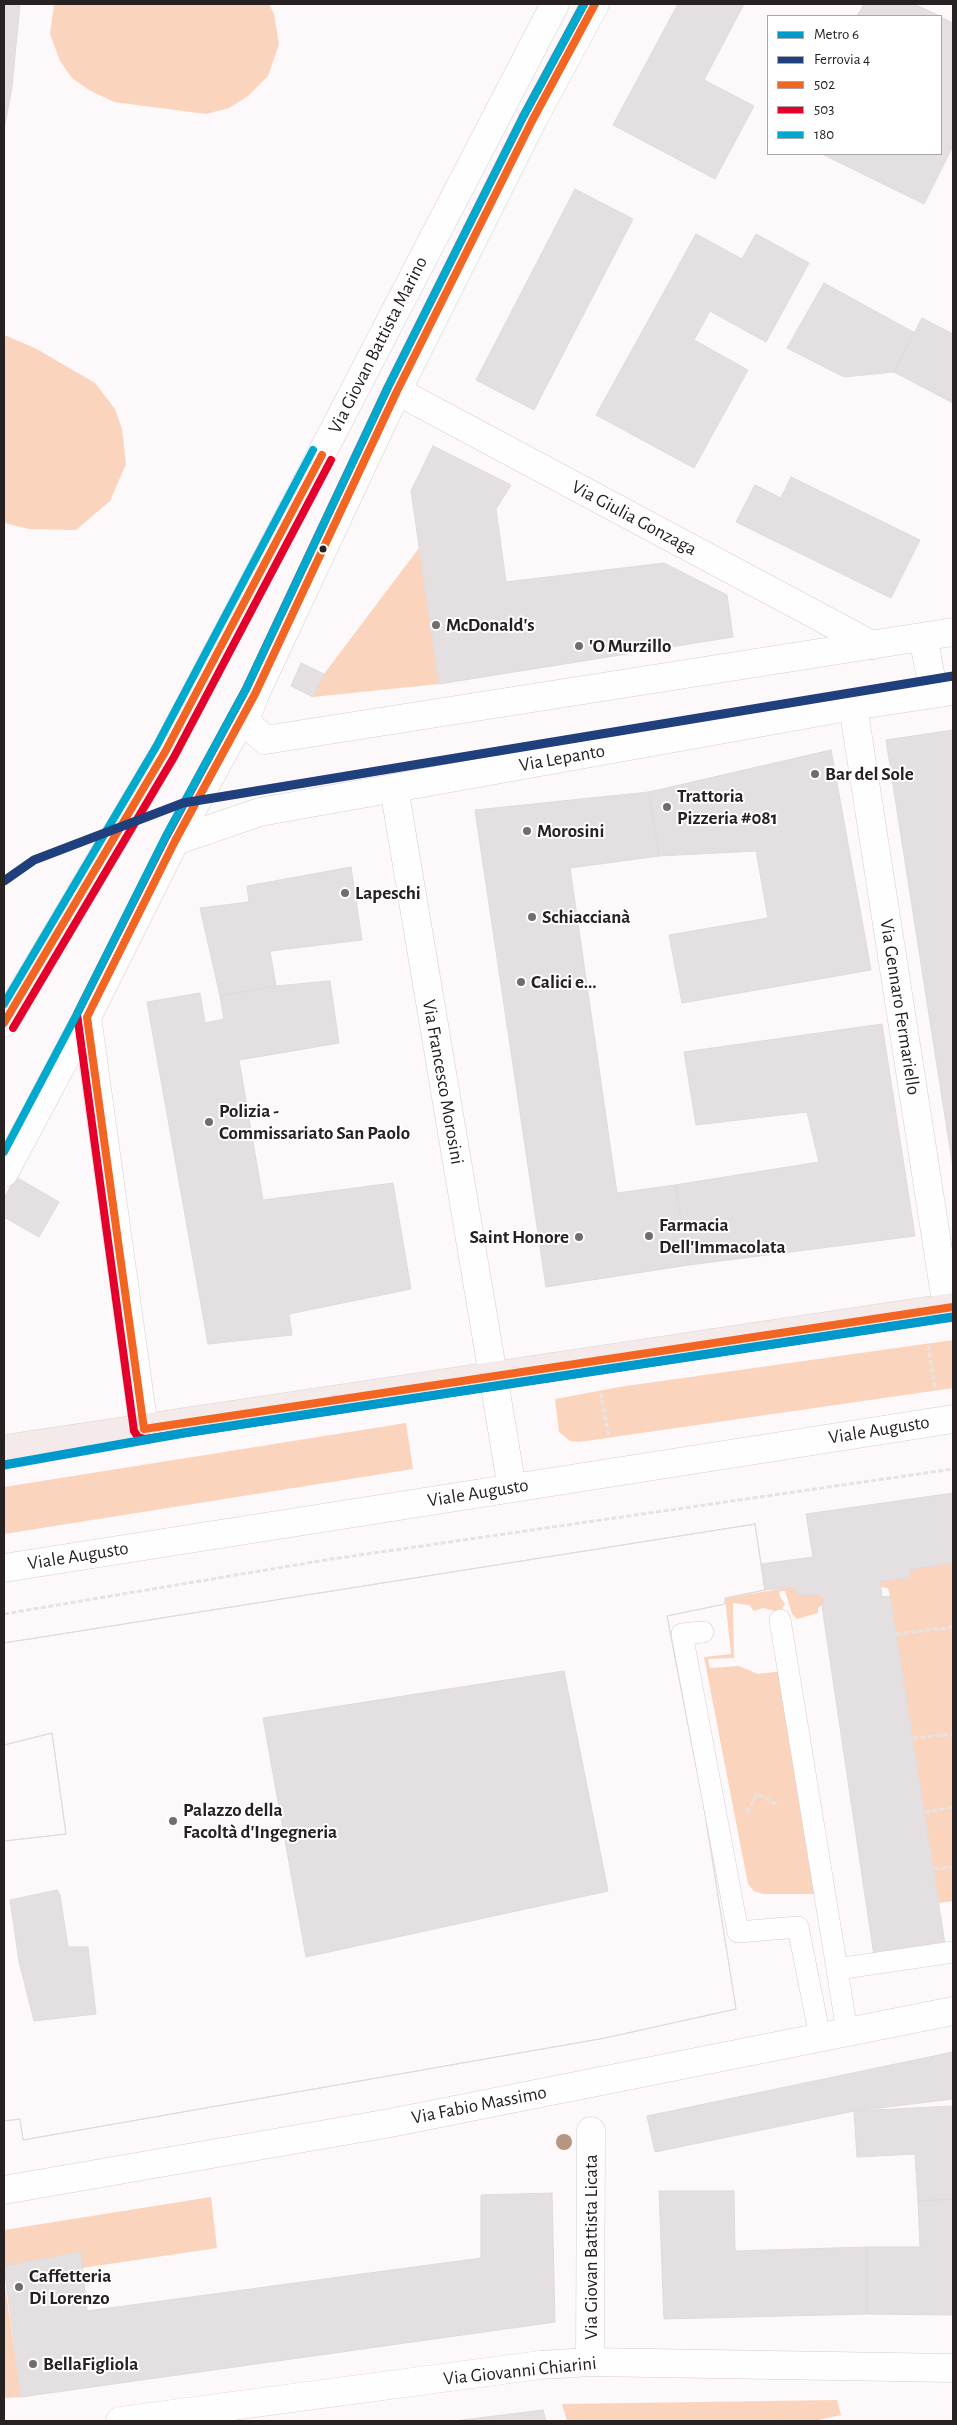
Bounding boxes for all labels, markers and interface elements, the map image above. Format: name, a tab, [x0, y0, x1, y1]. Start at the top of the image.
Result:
legend	[767, 15, 942, 155]
text: Metro 6	[814, 27, 859, 42]
text: Ferrovia 4	[814, 52, 870, 67]
text: 502	[814, 77, 835, 92]
text: 503	[814, 102, 834, 117]
text: 180	[814, 127, 834, 142]
street label: Via Giovan Battista Marino	[323, 253, 433, 437]
street label: Via Giulia Gonzaga	[568, 475, 700, 561]
unlabelled marker	[318, 544, 328, 554]
place label: McDonald's	[446, 614, 535, 636]
marker: McDonald's	[430, 619, 442, 631]
place label: 'O Murzillo	[589, 635, 671, 657]
marker: 'O Murzillo	[573, 640, 585, 652]
street label: Via Lepanto	[517, 739, 607, 777]
place label: Bar del Sole	[825, 763, 914, 785]
marker: Bar del Sole	[809, 768, 821, 780]
place label: Trattoria Pizzeria #081	[677, 785, 778, 829]
marker: Trattoria Pizzeria #081	[661, 801, 673, 813]
place label: Morosini	[537, 820, 604, 842]
marker: Morosini	[521, 825, 533, 837]
place label: Lapeschi	[355, 882, 421, 904]
marker: Lapeschi	[339, 887, 351, 899]
place label: Schiaccianà	[542, 906, 630, 928]
marker: Schiaccianà	[526, 911, 538, 923]
street label: Via Gennaro Fermariello	[875, 917, 925, 1097]
place label: Calici e...	[531, 971, 597, 993]
marker: Calici e...	[515, 976, 527, 988]
street label: Via Francesco Morosini	[417, 998, 469, 1166]
place label: Polizia - Commissariato San Paolo	[219, 1100, 410, 1144]
marker: Polizia - Commissariato San Paolo	[203, 1116, 215, 1128]
place label: Farmacia Dell'Immacolata	[659, 1214, 786, 1258]
place label: Saint Honore	[469, 1226, 569, 1248]
marker: Farmacia Dell'Immacolata	[643, 1230, 655, 1242]
marker: Saint Honore	[573, 1231, 585, 1243]
street label: Viale Augusto	[827, 1411, 931, 1449]
street label: Viale Augusto	[426, 1474, 530, 1512]
street label: Viale Augusto	[26, 1537, 130, 1575]
place label: Palazzo della Facoltà d'Ingegneria	[183, 1799, 337, 1843]
marker: Palazzo della Facoltà d'Ingegneria	[167, 1815, 179, 1827]
street label: Via Fabio Massimo	[409, 2081, 549, 2129]
street label: Via Giovan Battista Licata	[580, 2154, 602, 2340]
place label: Caffetteria Di Lorenzo	[29, 2265, 111, 2309]
marker: Caffetteria Di Lorenzo	[13, 2281, 25, 2293]
street label: Via Giovanni Chiarini	[442, 2352, 598, 2390]
place label: BellaFigliola	[43, 2353, 138, 2375]
marker: BellaFigliola	[27, 2358, 39, 2370]

